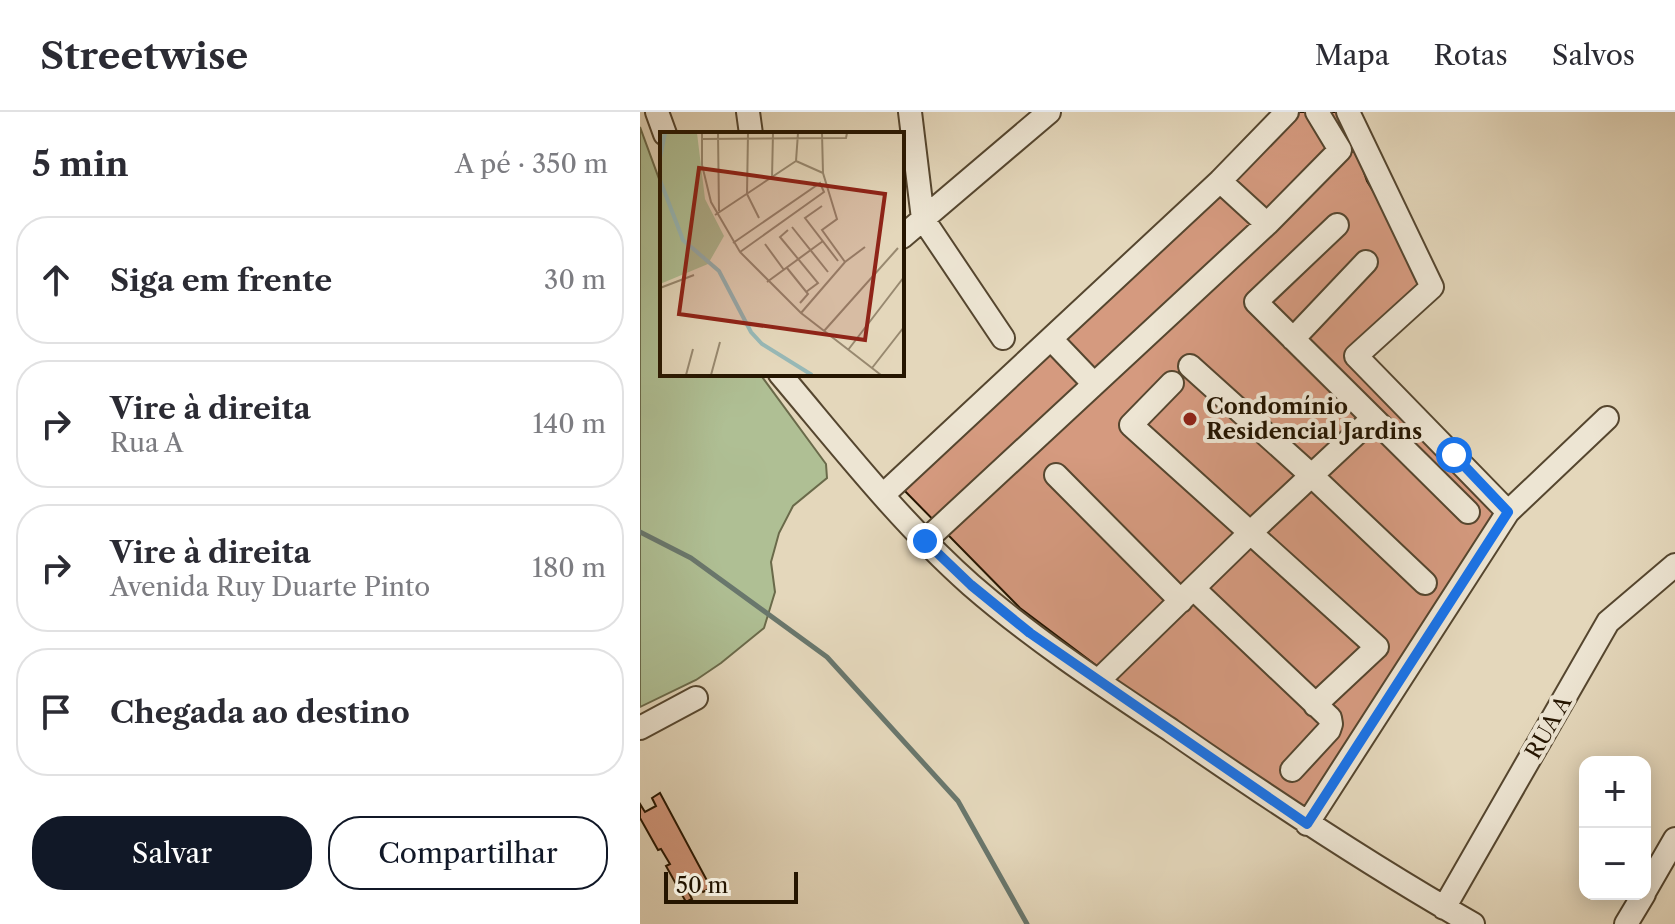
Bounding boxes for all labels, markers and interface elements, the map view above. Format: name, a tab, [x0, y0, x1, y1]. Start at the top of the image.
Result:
text: Streetwise	[40, 32, 248, 79]
text: Mapa	[1315, 38, 1390, 72]
text: Rotas	[1434, 38, 1508, 72]
text: Salvos	[1552, 38, 1635, 72]
inset map	[660, 132, 904, 376]
text: 5 min	[32, 143, 129, 185]
text: A pé · 350 m	[455, 148, 608, 180]
icon: ahead	[34, 258, 78, 302]
text: Siga em frente	[110, 262, 332, 299]
text: 30 m	[544, 264, 606, 296]
text: Vire à direita	[110, 390, 311, 427]
place label: Condomínio Residencial Jardins	[1206, 393, 1422, 445]
icon: right	[34, 402, 78, 446]
text: 140 m	[532, 408, 606, 440]
marker: Condomínio Residencial Jardins	[1181, 410, 1199, 428]
text: Rua A	[110, 427, 184, 459]
route start	[1436, 437, 1472, 473]
route end	[907, 523, 943, 559]
text: Vire à direita	[110, 534, 311, 571]
icon: right	[34, 546, 78, 590]
text: 180 m	[532, 552, 606, 584]
text: Avenida Ruy Duarte Pinto	[110, 571, 430, 603]
icon: arrive	[34, 690, 78, 734]
street label: RUA A	[1520, 690, 1578, 764]
text: Chegada ao destino	[110, 694, 410, 731]
map controls	[1579, 756, 1651, 900]
button: +	[1579, 756, 1651, 828]
button: Salvar	[32, 816, 312, 890]
button: Compartilhar	[328, 816, 608, 890]
button: −	[1579, 828, 1651, 900]
scale bar	[664, 868, 798, 904]
text: 50 m	[676, 872, 728, 899]

